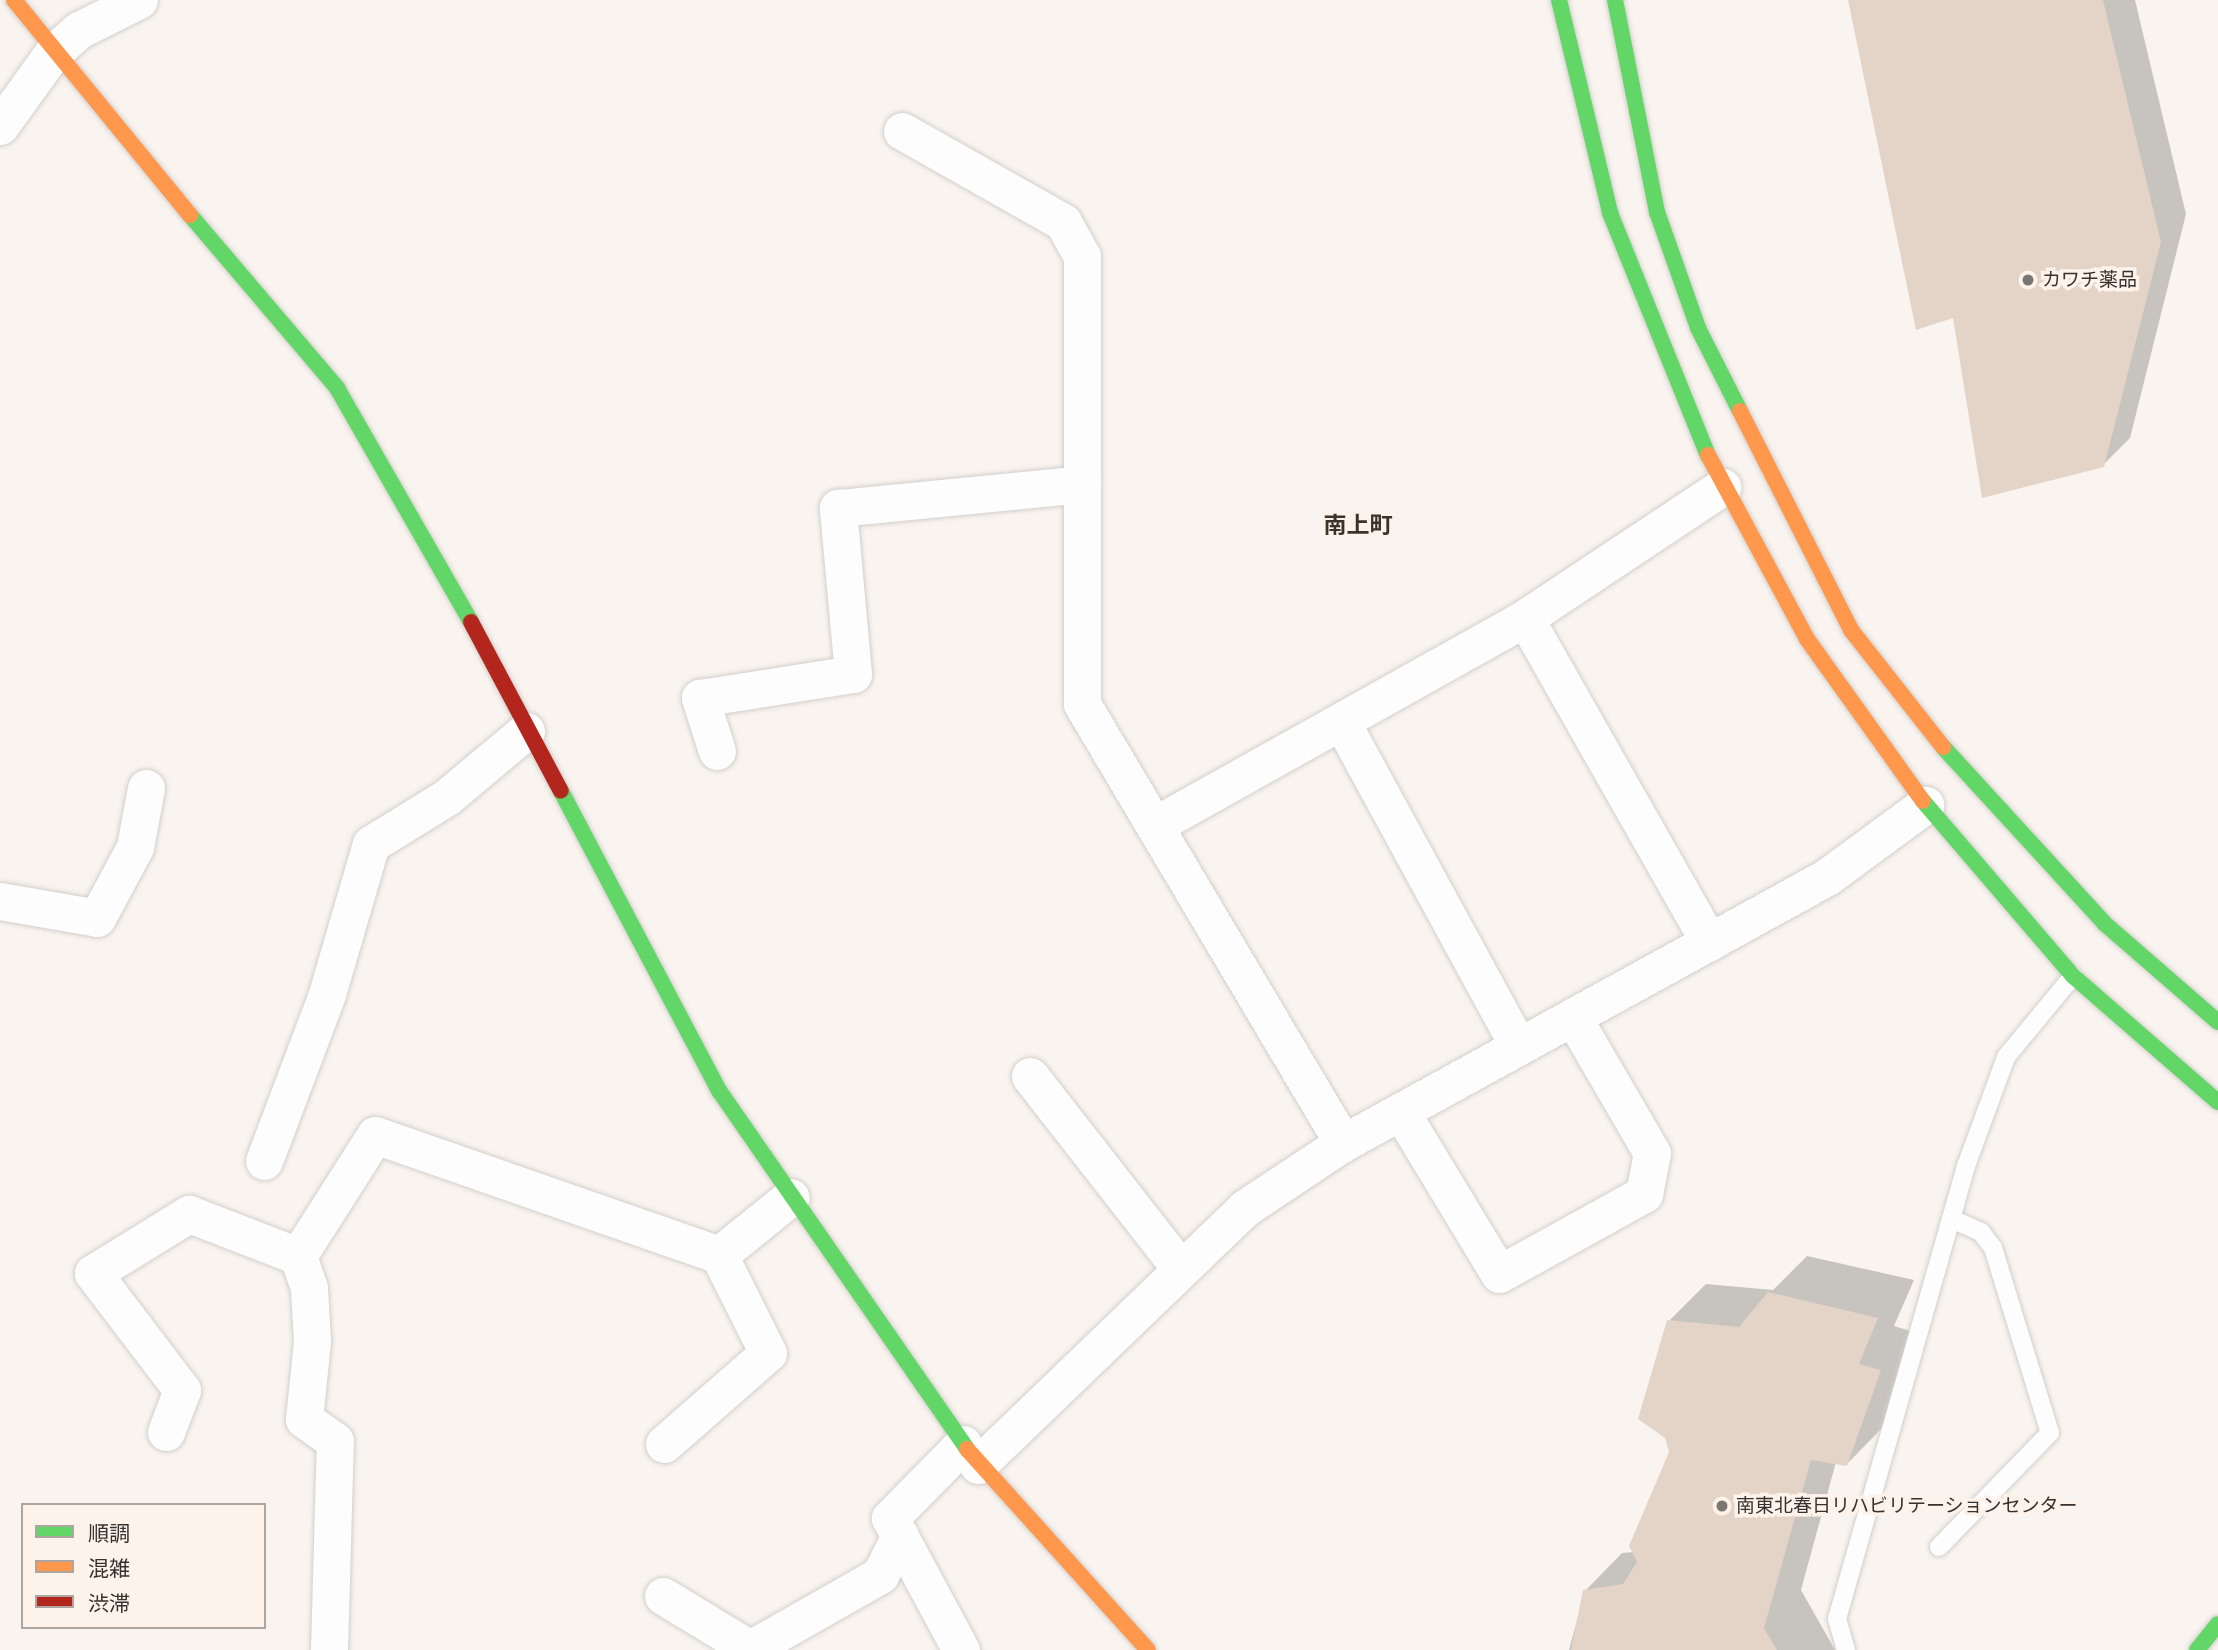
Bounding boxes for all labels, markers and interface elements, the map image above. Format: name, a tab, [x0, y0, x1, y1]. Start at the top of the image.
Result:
place label: カワチ薬品	[2042, 269, 2137, 291]
marker: カワチ薬品	[2020, 272, 2036, 288]
district label: 南上町	[1324, 511, 1392, 539]
place label: 南東北春日リハビリテーションセンター	[1736, 1495, 2078, 1517]
marker: 南東北春日リハビリテーションセンター	[1714, 1498, 1730, 1514]
legend	[21, 1503, 266, 1629]
text: 順調	[88, 1521, 130, 1546]
text: 混雑	[88, 1556, 130, 1581]
text: 渋滞	[88, 1591, 130, 1616]

